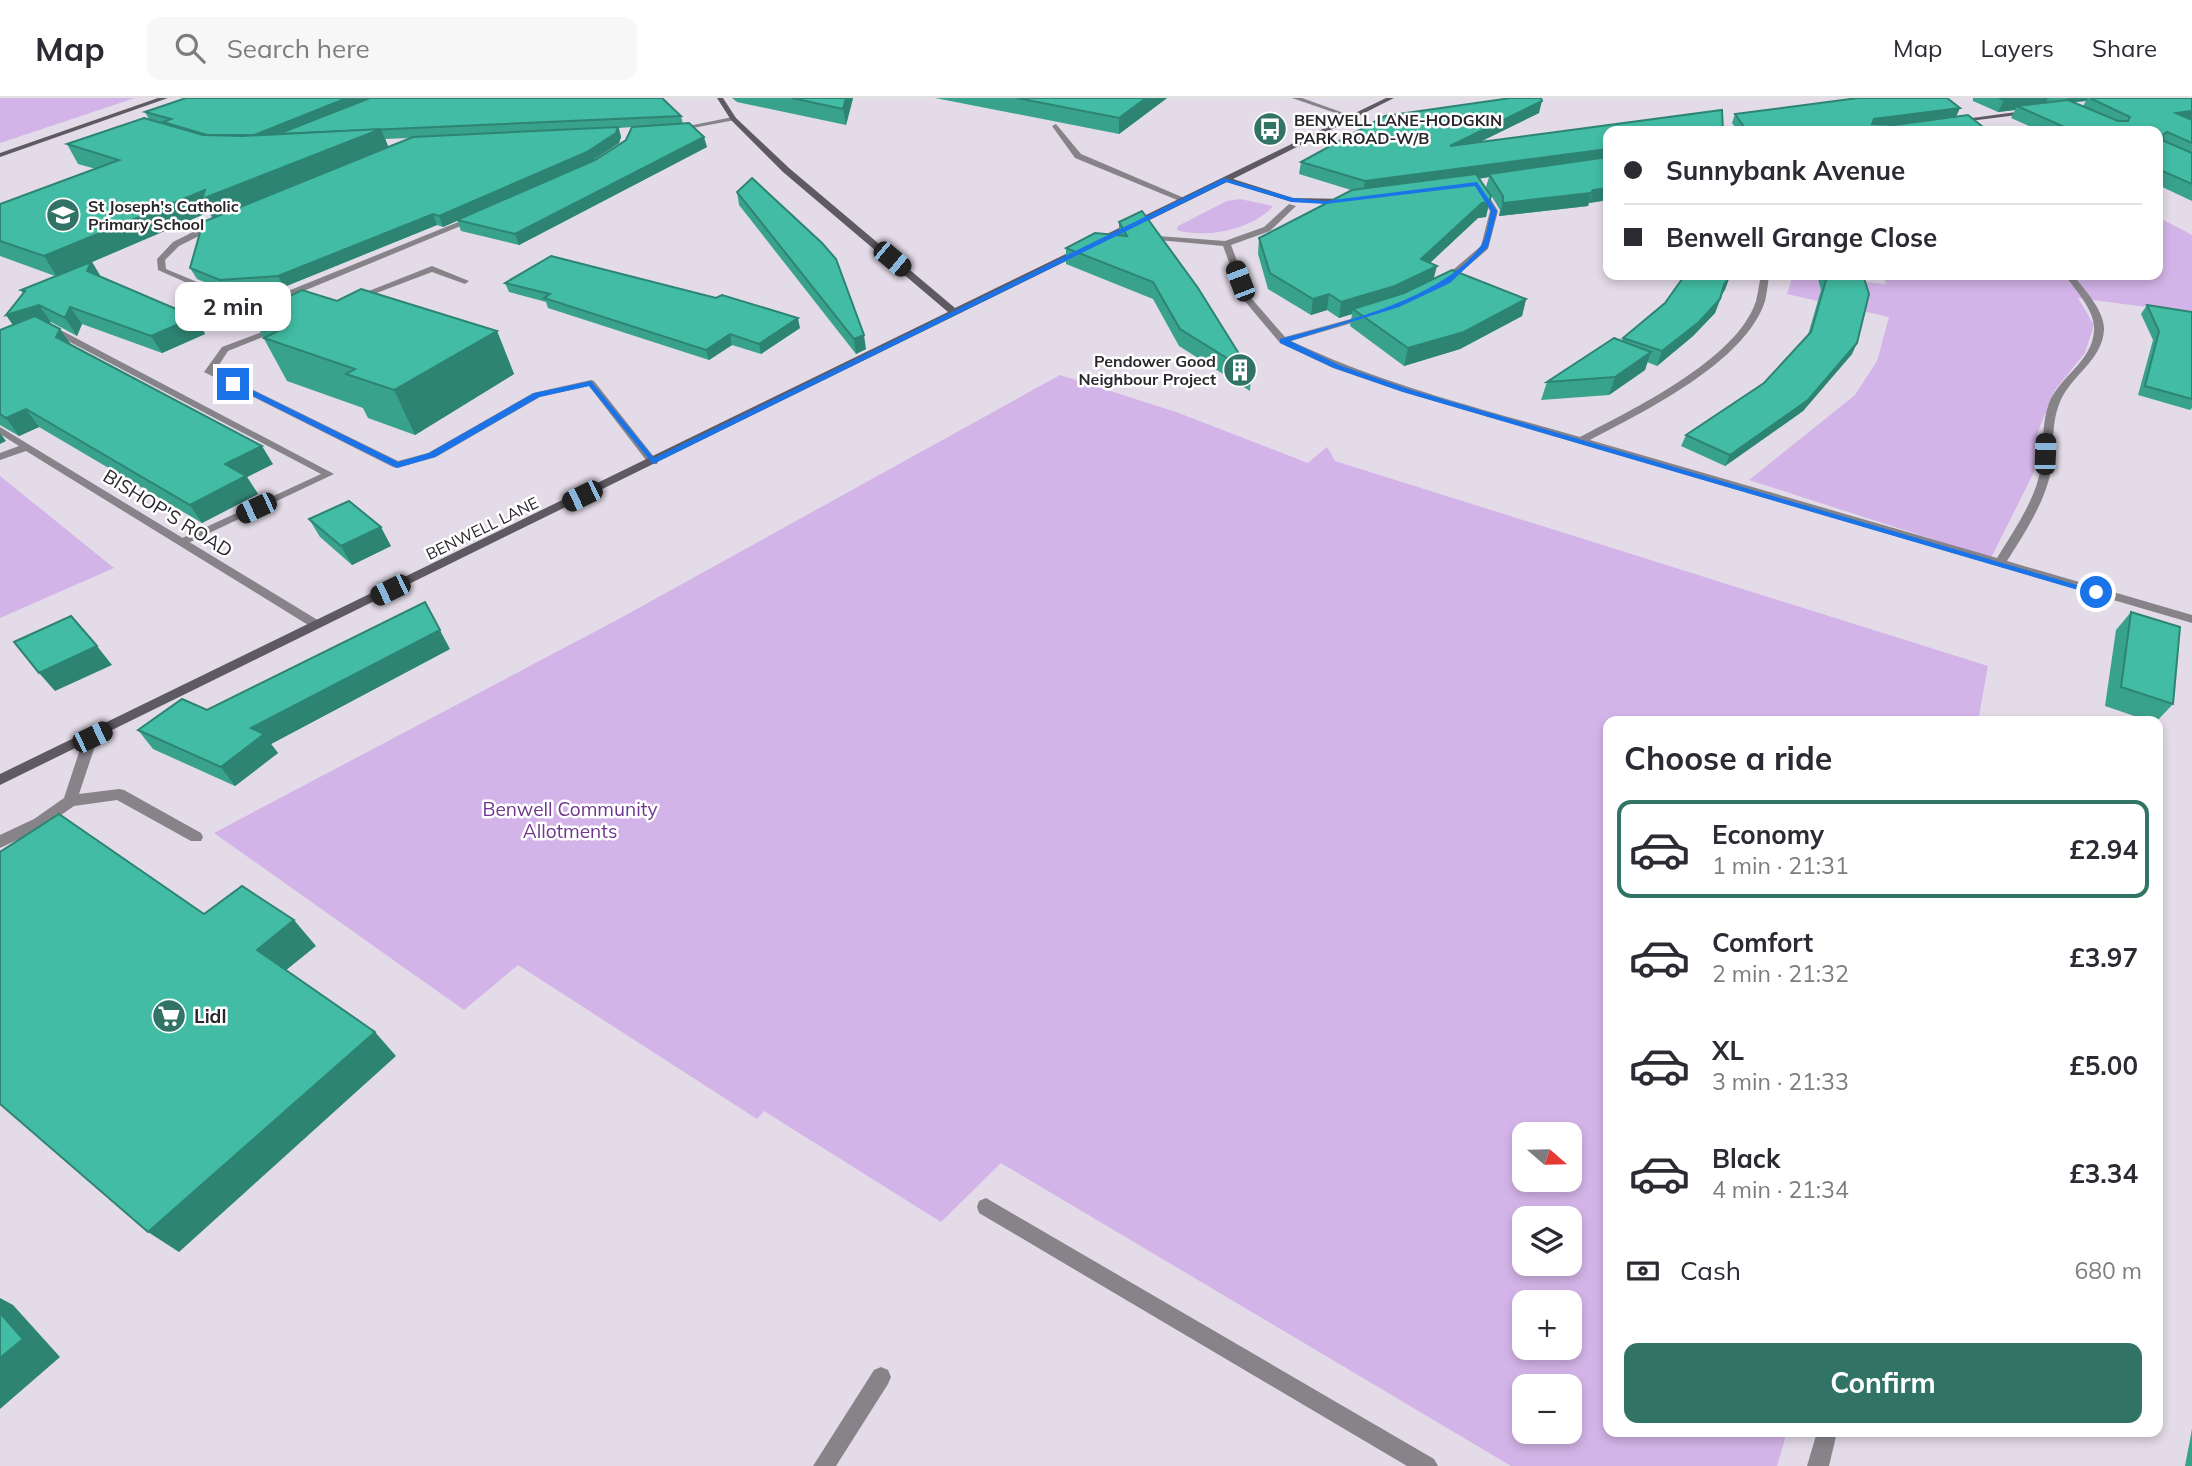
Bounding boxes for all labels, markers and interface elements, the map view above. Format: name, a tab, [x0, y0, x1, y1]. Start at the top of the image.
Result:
search box	[147, 17, 637, 80]
text: Map	[35, 28, 105, 69]
icon: search	[171, 29, 209, 67]
text: Search here	[227, 32, 370, 65]
text: Map	[1893, 33, 1942, 63]
text: Layers	[1980, 33, 2054, 63]
text: Share	[2092, 33, 2157, 63]
bus stop icon: BENWELL LANE-HODGKIN PARK ROAD-W/B	[1251, 110, 1289, 148]
place label: BENWELL LANE-HODGKIN PARK ROAD-W/B	[1294, 110, 1502, 148]
text: Sunnybank Avenue	[1666, 154, 1905, 187]
school or university icon: St Joseph's Catholic Primary School	[44, 196, 82, 234]
place label: St Joseph's Catholic Primary School	[88, 196, 239, 234]
text: Benwell Grange Close	[1666, 221, 1937, 254]
car	[870, 237, 915, 281]
car	[1223, 258, 1258, 304]
callout: 2 min	[175, 282, 291, 331]
text: 2 min	[203, 292, 263, 321]
place label: Pendower Good Neighbour Project	[1079, 351, 1216, 389]
building icon: Pendower Good Neighbour Project	[1221, 351, 1259, 389]
route end	[217, 368, 249, 400]
car	[2034, 433, 2057, 475]
street label: BISHOP'S ROAD	[99, 464, 237, 562]
car	[559, 477, 606, 515]
car	[233, 490, 280, 526]
street label: BENWELL LANE	[423, 492, 541, 564]
car	[367, 571, 414, 609]
route start	[2080, 576, 2112, 608]
car	[69, 718, 116, 756]
text: Choose a ride	[1624, 738, 1832, 778]
park label: Benwell Community Allotments	[482, 797, 658, 843]
icon: car	[1628, 818, 1691, 881]
text: Economy	[1712, 818, 1824, 851]
text: £2.94	[2069, 833, 2138, 866]
text: 1 min · 21:31	[1712, 851, 1849, 880]
icon: car	[1628, 926, 1691, 989]
text: Comfort	[1712, 926, 1813, 959]
text: £3.97	[2069, 941, 2138, 974]
text: 2 min · 21:32	[1712, 959, 1849, 988]
supermarket icon: Lidl	[150, 997, 188, 1035]
place label: Lidl	[194, 1004, 226, 1028]
icon: car	[1628, 1034, 1691, 1097]
text: XL	[1712, 1034, 1744, 1067]
text: £5.00	[2069, 1049, 2138, 1082]
text: 3 min · 21:33	[1712, 1067, 1849, 1096]
north arrow	[1512, 1122, 1582, 1192]
map controls	[1512, 1122, 1582, 1444]
icon: car	[1628, 1142, 1691, 1205]
text: Black	[1712, 1142, 1780, 1175]
text: £3.34	[2069, 1157, 2138, 1190]
text: 4 min · 21:34	[1712, 1175, 1849, 1204]
button: layers	[1512, 1206, 1582, 1276]
icon: cash	[1624, 1252, 1662, 1290]
text: Cash	[1680, 1254, 1741, 1287]
text: 680 m	[2074, 1256, 2142, 1285]
button: +	[1512, 1290, 1582, 1360]
button: Confirm	[1624, 1343, 2142, 1423]
button: −	[1512, 1374, 1582, 1444]

